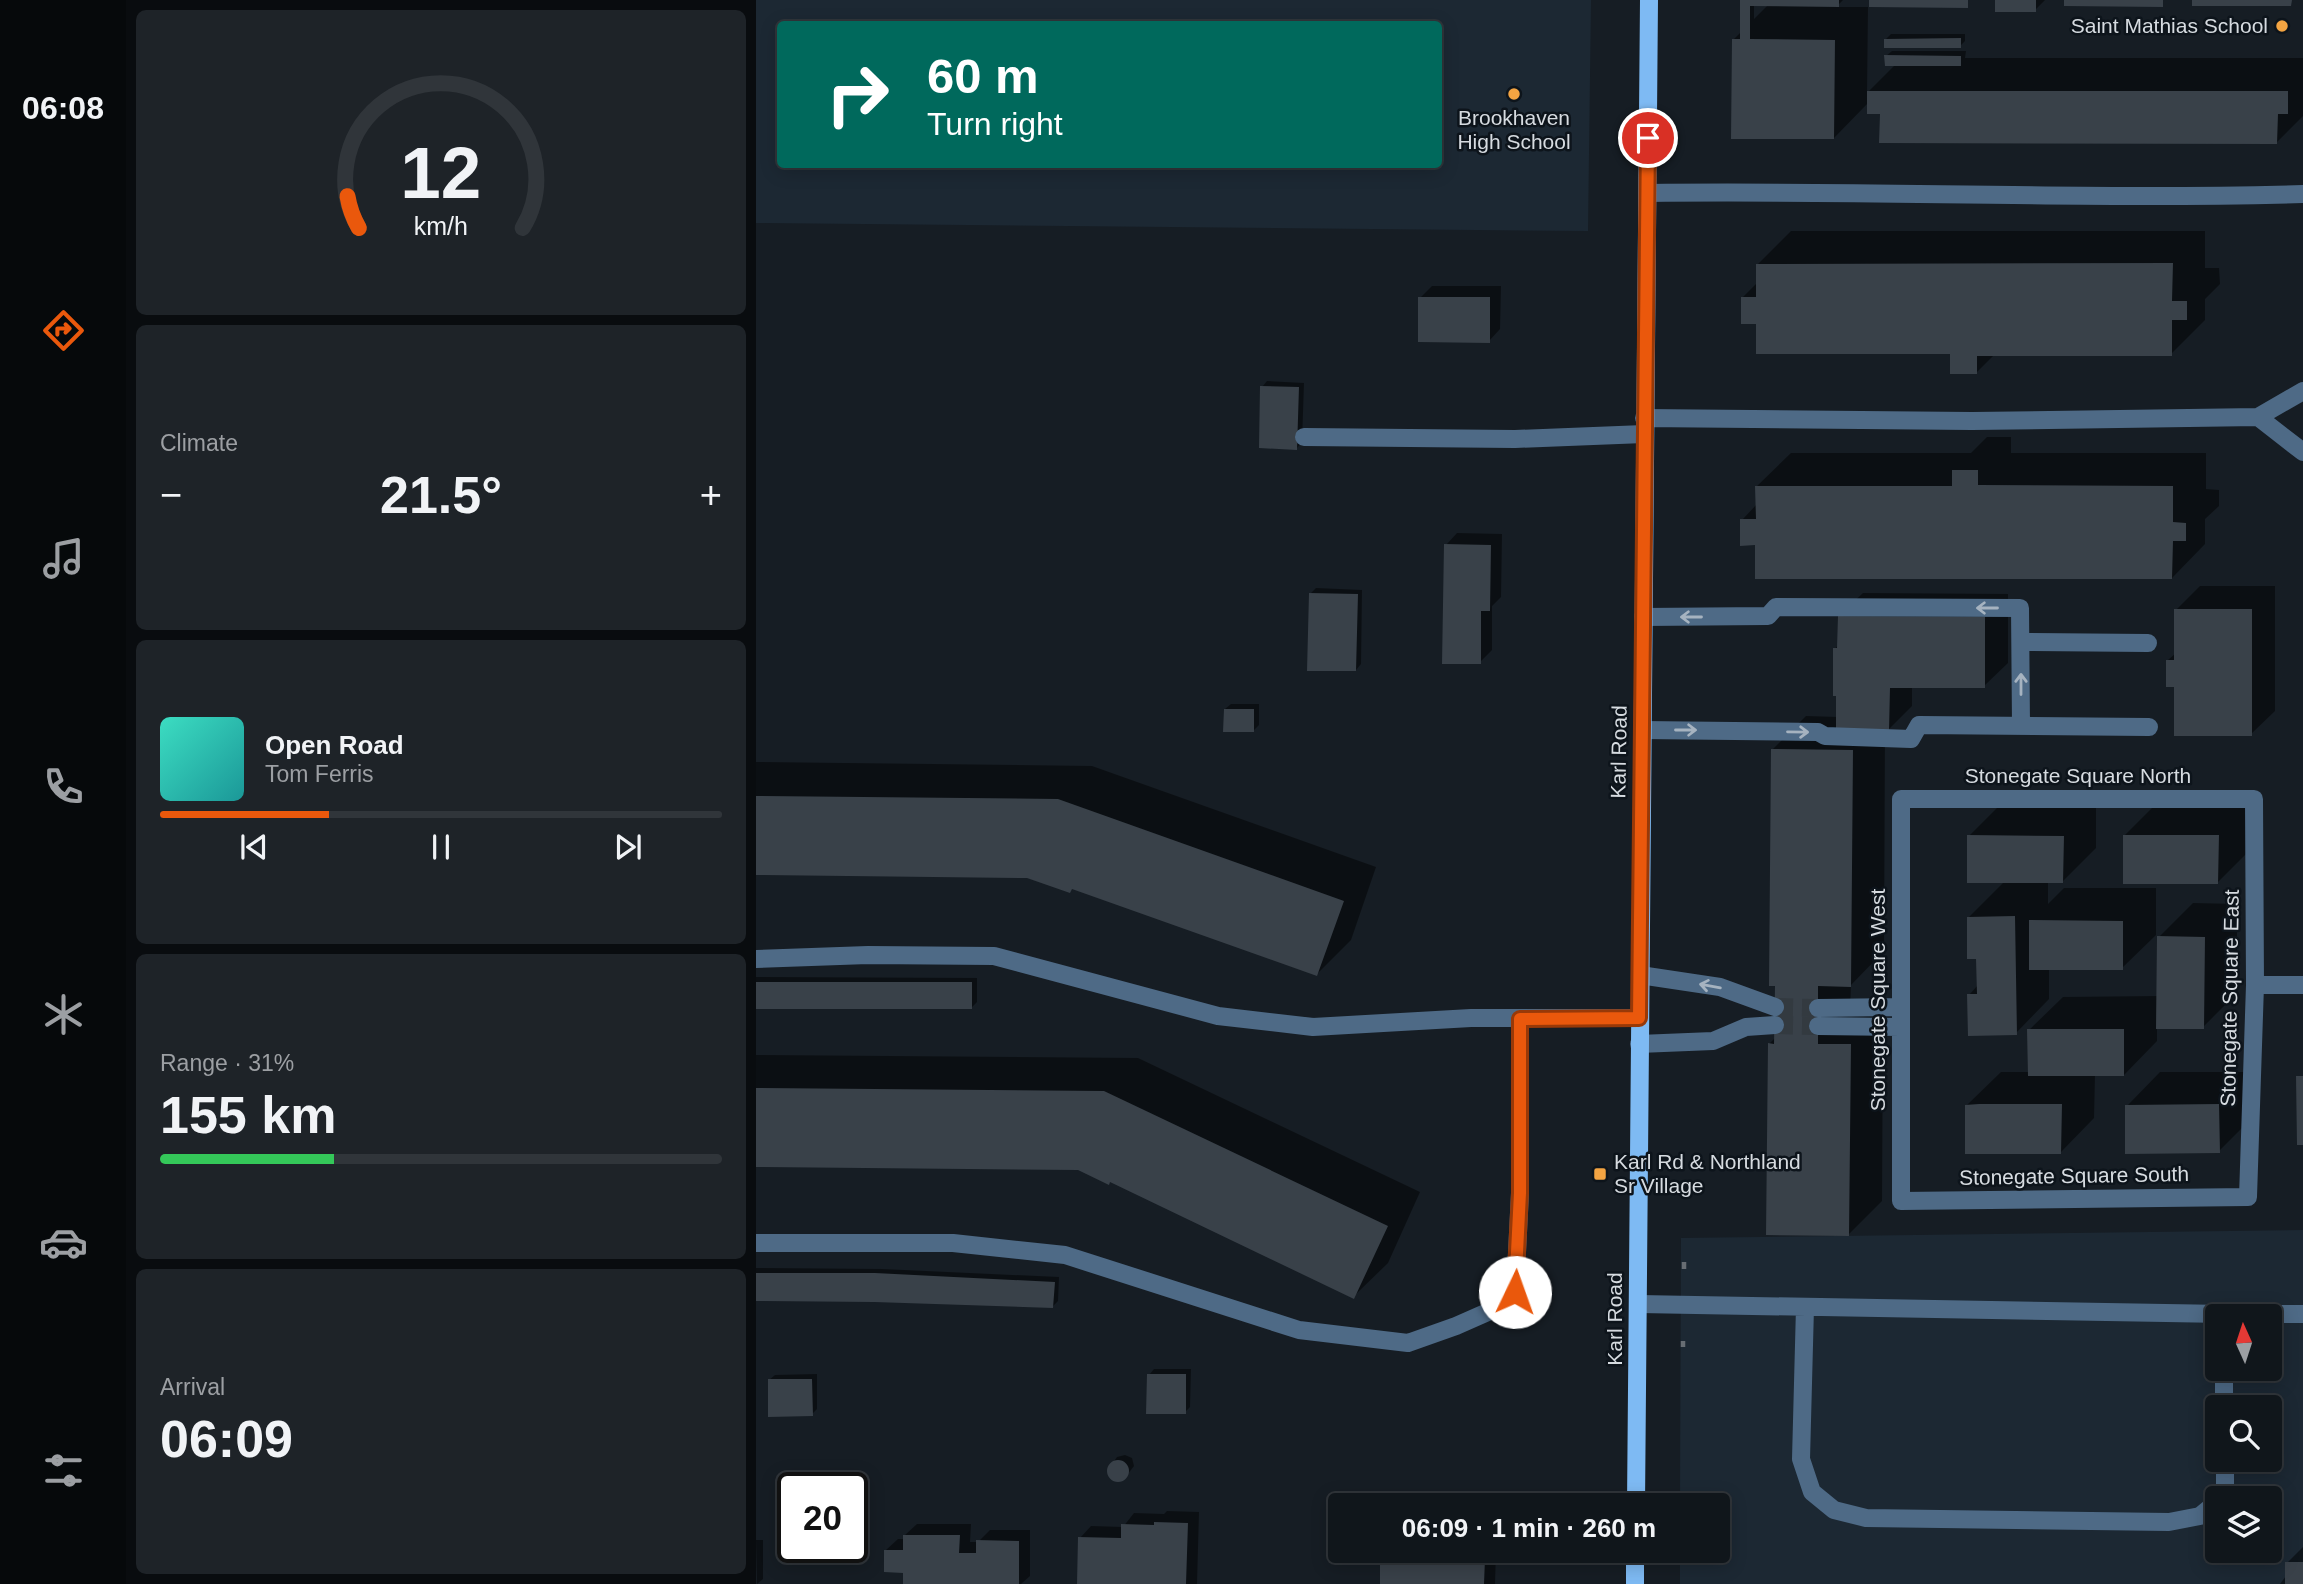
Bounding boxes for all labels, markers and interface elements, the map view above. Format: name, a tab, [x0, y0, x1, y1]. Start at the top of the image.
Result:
place label: Saint Mathias School	[2071, 14, 2268, 37]
marker: Saint Mathias School	[2274, 18, 2290, 34]
icon: right	[812, 49, 903, 140]
text: 60 m	[927, 49, 1039, 103]
marker: Brookhaven High School	[1506, 86, 1522, 102]
text: 06:08	[22, 90, 104, 126]
text: Turn right	[927, 106, 1063, 142]
place label: Brookhaven High School	[1457, 106, 1571, 153]
pin	[1618, 108, 1678, 168]
icon: arrive	[1629, 119, 1667, 157]
text: 12	[401, 133, 481, 214]
text: km/h	[414, 212, 468, 240]
icon: directions	[39, 306, 88, 355]
text: Climate	[160, 430, 238, 456]
text: 21.5°	[380, 466, 502, 524]
text: −	[160, 474, 182, 516]
text: +	[700, 474, 722, 516]
icon: music	[39, 534, 88, 583]
one-way arrow	[1976, 601, 1999, 615]
one-way arrow	[1679, 610, 1702, 624]
one-way arrow	[2014, 673, 2028, 696]
street label: Karl Road	[1606, 705, 1631, 799]
one-way arrow	[1674, 723, 1697, 737]
one-way arrow	[1787, 725, 1810, 739]
text: Open Road	[265, 730, 404, 760]
text: Tom Ferris	[265, 761, 374, 787]
icon: phone	[39, 762, 88, 811]
street label: Stonegate Square North	[1965, 764, 2191, 787]
icon: previous	[235, 828, 273, 866]
icon: pause	[422, 828, 460, 866]
icon: next	[609, 828, 647, 866]
street label: Stonegate Square West	[1866, 889, 1889, 1111]
street label: Stonegate Square East	[2216, 889, 2243, 1107]
one-way arrow	[1699, 979, 1722, 992]
icon: climate	[39, 990, 88, 1039]
text: Range · 31%	[160, 1050, 294, 1076]
text: 155 km	[160, 1086, 336, 1144]
place label: Karl Rd & Northland Sr Village	[1614, 1150, 1801, 1197]
street label: Stonegate Square South	[1959, 1162, 2189, 1189]
marker: Karl Rd & Northland Sr Village	[1592, 1166, 1608, 1182]
icon: car	[39, 1218, 88, 1267]
position arrow	[1478, 1255, 1552, 1329]
street label: Karl Road	[1603, 1272, 1626, 1366]
north arrow	[2205, 1304, 2282, 1381]
map controls	[2205, 1304, 2282, 1563]
text: Arrival	[160, 1374, 225, 1400]
button: search	[2205, 1395, 2282, 1472]
text: 06:09	[160, 1410, 293, 1468]
icon: filters	[39, 1446, 88, 1495]
speed limit sign: 20	[777, 1472, 868, 1563]
button: layers	[2205, 1486, 2282, 1563]
text: 06:09 · 1 min · 260 m	[1402, 1513, 1656, 1543]

